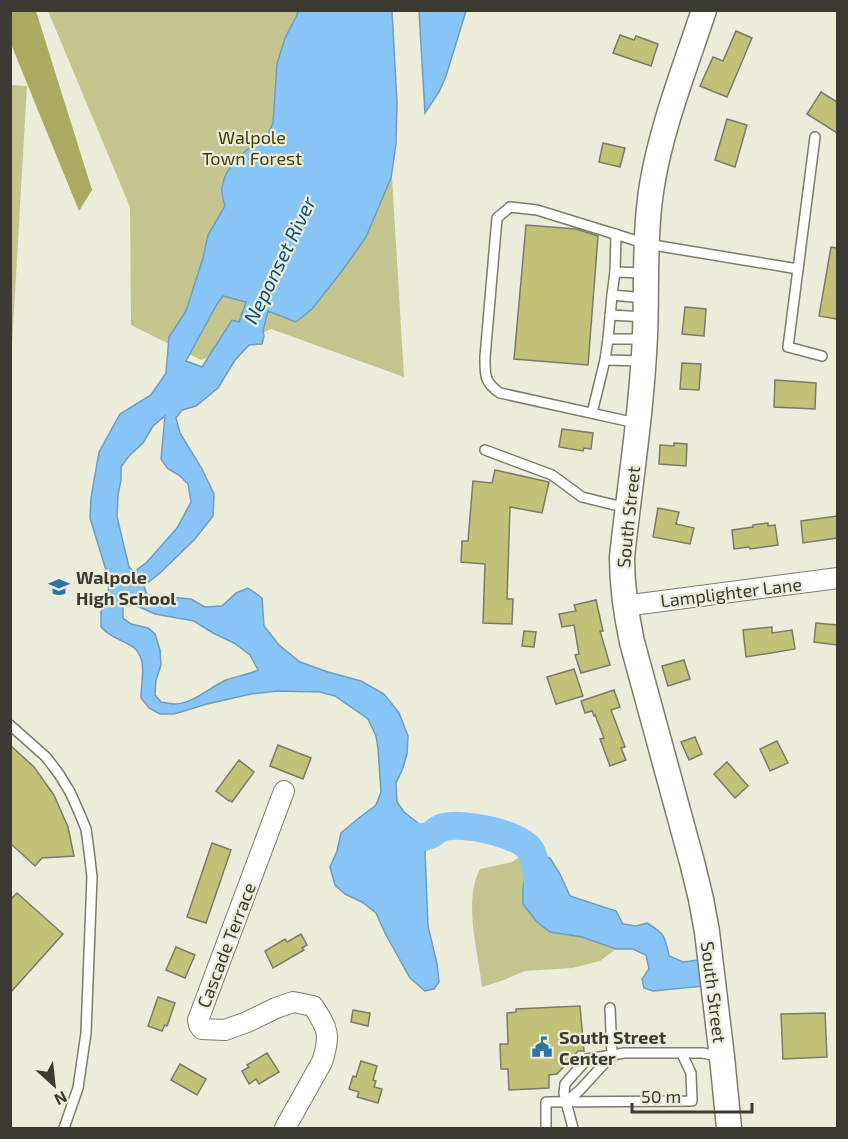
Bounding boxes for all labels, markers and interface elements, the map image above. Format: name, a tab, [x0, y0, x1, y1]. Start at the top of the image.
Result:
park label: Walpole Town Forest	[202, 126, 302, 169]
water label: Neponset River	[238, 192, 321, 328]
street label: South Street	[612, 465, 644, 569]
place label: Walpole High School	[76, 566, 176, 609]
street label: Lamplighter Lane	[659, 572, 803, 612]
school or university icon: Walpole High School	[47, 575, 71, 599]
street label: Cascade Terrace	[192, 879, 260, 1011]
street label: South Street	[697, 940, 731, 1044]
place label: South Street Center	[559, 1026, 667, 1069]
public building icon: South Street Center	[530, 1035, 554, 1059]
north arrow	[24, 1055, 84, 1115]
scale bar	[632, 1076, 752, 1114]
text: 50 m	[641, 1085, 681, 1107]
text: N	[52, 1088, 71, 1110]

